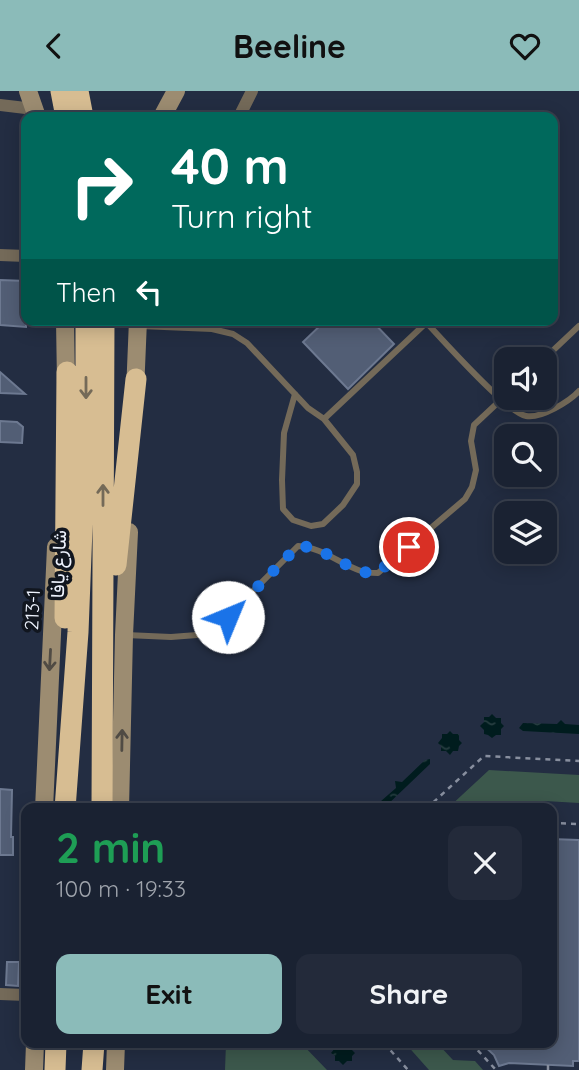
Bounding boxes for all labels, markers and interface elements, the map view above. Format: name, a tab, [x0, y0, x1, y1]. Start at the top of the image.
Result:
text: Beeline	[233, 26, 346, 66]
icon: back	[35, 27, 73, 65]
icon: heart	[506, 27, 544, 65]
text: 40 m	[171, 135, 289, 196]
icon: right	[56, 140, 147, 231]
text: Turn right	[171, 196, 312, 236]
icon: left	[130, 273, 168, 311]
text: Then	[56, 276, 116, 309]
map controls	[494, 347, 557, 564]
button: sound	[494, 347, 557, 410]
one-way arrow	[79, 377, 93, 400]
button: search	[494, 424, 557, 487]
one-way arrow	[96, 484, 110, 507]
button: layers	[494, 501, 557, 564]
pin	[379, 517, 439, 577]
icon: arrive	[390, 528, 428, 566]
street label: شارع يافا	[45, 530, 72, 598]
position arrow	[191, 580, 265, 654]
street label: 213-1	[19, 589, 45, 631]
one-way arrow	[43, 648, 56, 671]
one-way arrow	[115, 729, 129, 752]
text: 2 min	[56, 821, 165, 874]
button: close	[448, 826, 522, 900]
text: 100 m · 19:33	[56, 874, 186, 903]
button: Exit	[56, 954, 282, 1034]
button: Share	[296, 954, 522, 1034]

